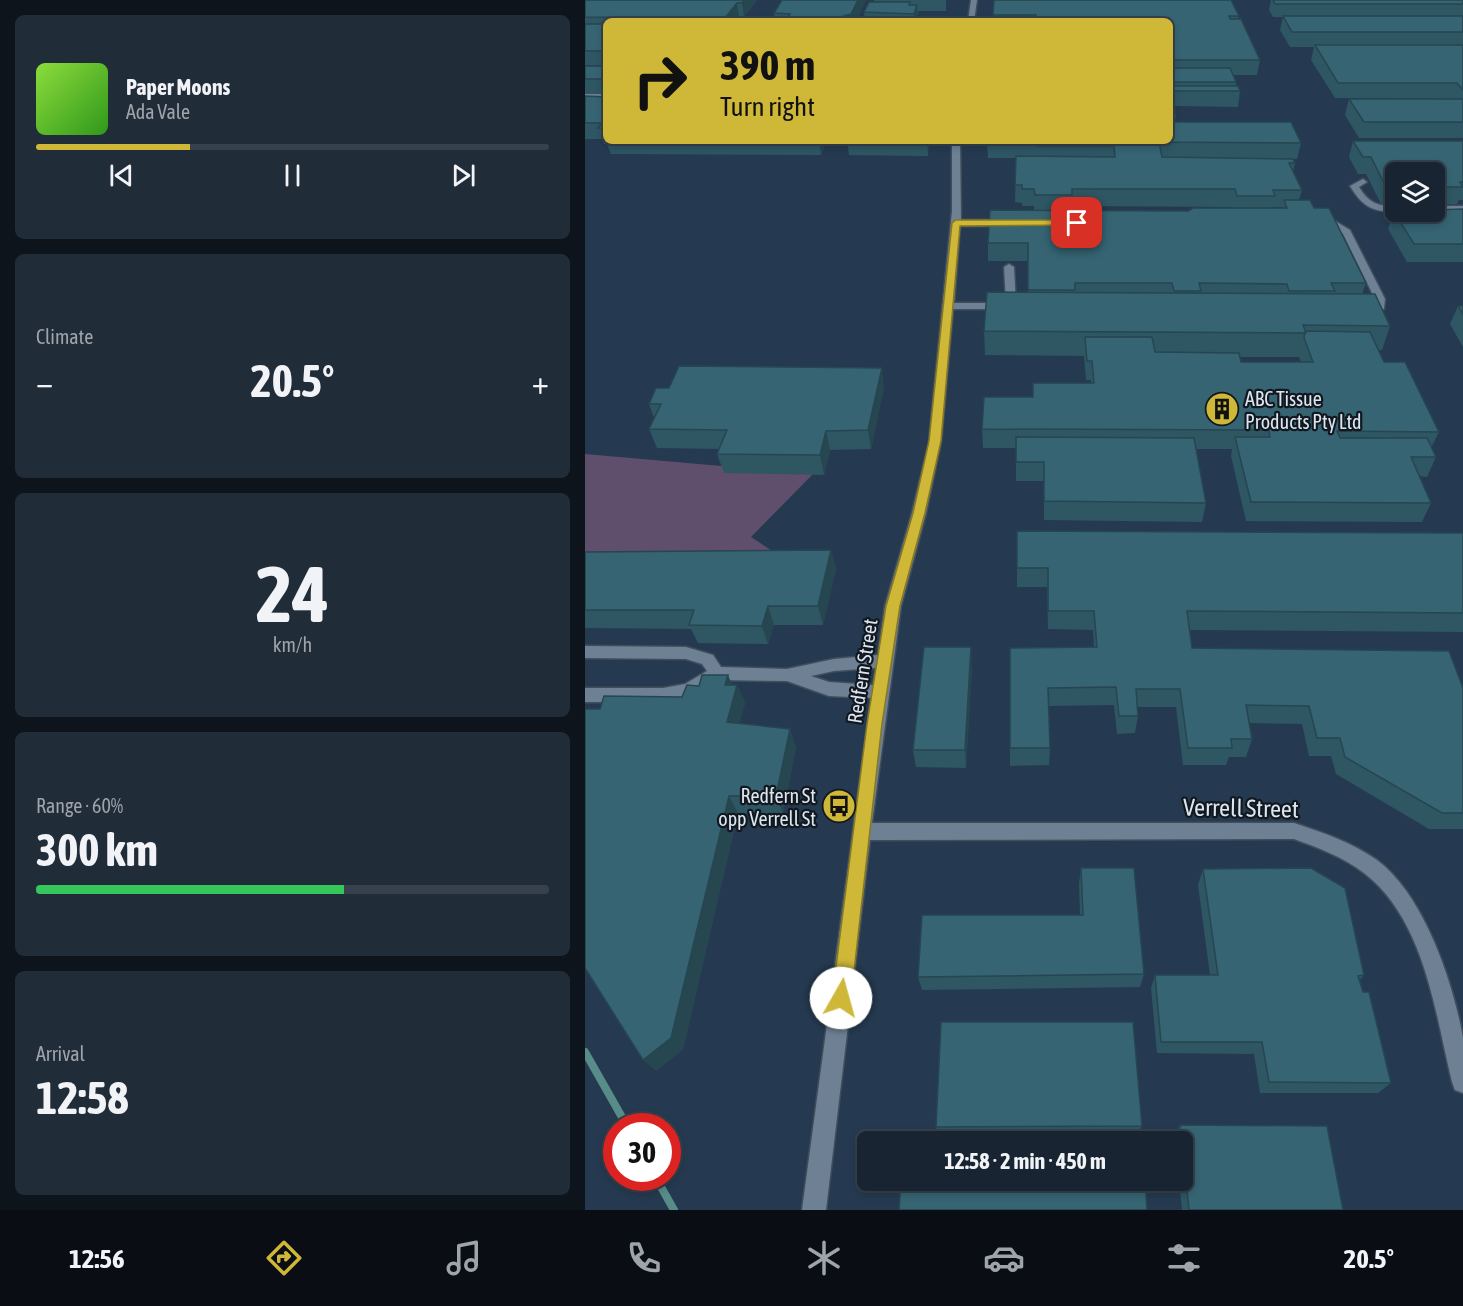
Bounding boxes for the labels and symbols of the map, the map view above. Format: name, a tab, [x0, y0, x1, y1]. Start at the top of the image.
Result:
pin	[1051, 197, 1102, 248]
place label: ABC Tissue Products Pty Ltd	[1245, 387, 1362, 433]
building icon: ABC Tissue Products Pty Ltd	[1204, 391, 1240, 427]
street label: Redfern Street	[842, 617, 882, 725]
place label: Redfern St opp Verrell St	[718, 784, 816, 830]
bus stop icon: Redfern St opp Verrell St	[821, 788, 857, 824]
street label: Verrell Street	[1183, 793, 1299, 823]
position arrow	[809, 966, 873, 1030]
speed limit sign: 30	[603, 1113, 681, 1191]

